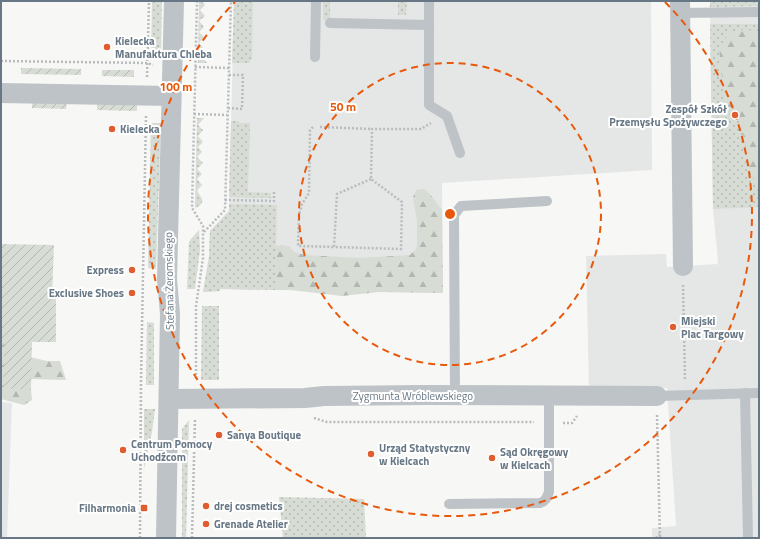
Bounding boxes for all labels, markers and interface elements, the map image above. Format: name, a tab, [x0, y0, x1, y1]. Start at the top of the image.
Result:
place label: Kielecka Manufaktura Chleba	[115, 33, 212, 62]
marker: Kielecka Manufaktura Chleba	[102, 42, 112, 52]
text: 100 m	[160, 77, 192, 96]
text: 50 m	[330, 97, 356, 116]
place label: Zespół Szkół Przemysłu Spożywczego	[609, 101, 728, 130]
marker: Zespół Szkół Przemysłu Spożywczego	[730, 110, 740, 120]
place label: Kielecka	[120, 121, 160, 137]
marker: Kielecka	[107, 124, 117, 134]
centre of rings	[443, 207, 457, 221]
street label: Stefana Żeromskiego	[160, 232, 178, 330]
place label: Express	[87, 262, 124, 278]
marker: Express	[127, 265, 137, 275]
place label: Exclusive Shoes	[49, 285, 124, 301]
marker: Exclusive Shoes	[127, 288, 137, 298]
place label: Miejski Plac Targowy	[681, 313, 744, 342]
marker: Miejski Plac Targowy	[668, 322, 678, 332]
street label: Zygmunta Wróblewskiego	[353, 388, 473, 404]
place label: Sanya Boutique	[227, 427, 302, 443]
marker: Sanya Boutique	[214, 430, 224, 440]
place label: Centrum Pomocy Uchodźcom	[131, 436, 213, 465]
place label: Urząd Statystyczny w Kielcach	[379, 440, 471, 469]
place label: Sąd Okręgowy w Kielcach	[500, 444, 569, 473]
marker: Centrum Pomocy Uchodźcom	[118, 445, 128, 455]
marker: Urząd Statystyczny w Kielcach	[366, 449, 376, 459]
marker: Sąd Okręgowy w Kielcach	[487, 453, 497, 463]
place label: drej cosmetics	[214, 498, 283, 514]
place label: Filharmonia	[79, 500, 136, 516]
marker: drej cosmetics	[201, 501, 211, 511]
marker: Filharmonia	[139, 503, 149, 513]
place label: Grenade Atelier	[214, 516, 288, 532]
marker: Grenade Atelier	[201, 519, 211, 529]

